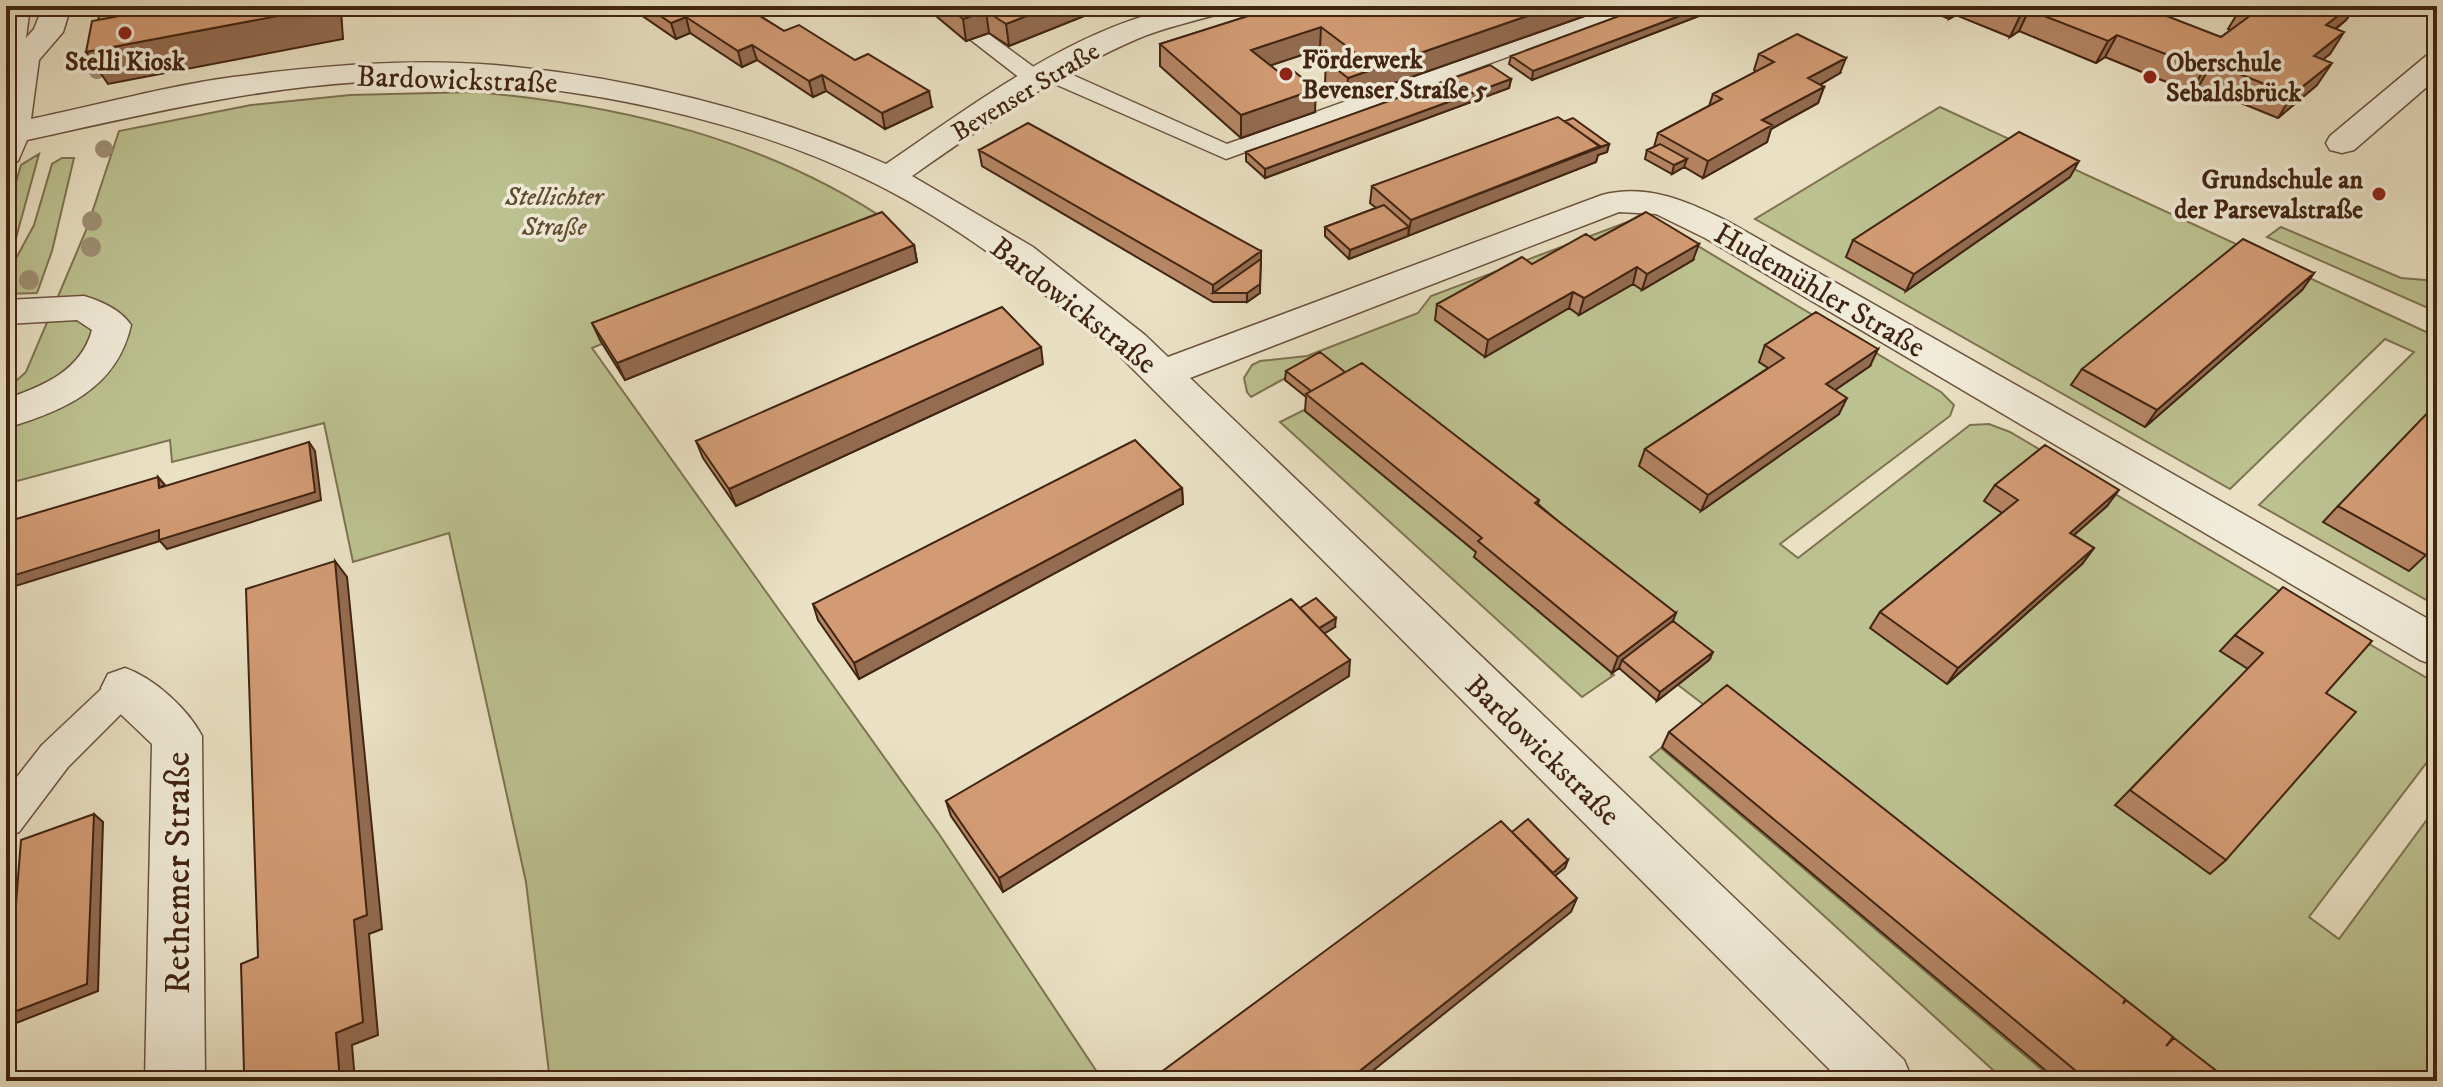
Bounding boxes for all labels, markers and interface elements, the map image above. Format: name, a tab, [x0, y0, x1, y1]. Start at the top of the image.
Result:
marker: Stelli Kiosk	[116, 24, 134, 42]
street label: Bevenser Straße	[946, 35, 1106, 149]
place label: Förderwerk Bevenser Straße 5	[1302, 44, 1487, 107]
place label: Stelli Kiosk	[65, 46, 186, 79]
place label: Oberschule Sebaldsbrück	[2166, 47, 2303, 110]
street label: Bardowickstraße	[356, 59, 558, 102]
marker: Förderwerk Bevenser Straße 5	[1277, 65, 1295, 83]
marker: Oberschule Sebaldsbrück	[2141, 68, 2159, 86]
place label: Grundschule an der Parsevalstraße	[2174, 164, 2363, 227]
park label: Stellichter Straße	[504, 181, 605, 244]
marker: Grundschule an der Parsevalstraße	[2370, 185, 2388, 203]
street label: Hudemühler Straße	[1707, 216, 1932, 367]
street label: Bardowickstraße	[982, 230, 1164, 383]
street label: Bardowickstraße	[1457, 668, 1627, 834]
street label: Rethemer Straße	[156, 752, 201, 994]

